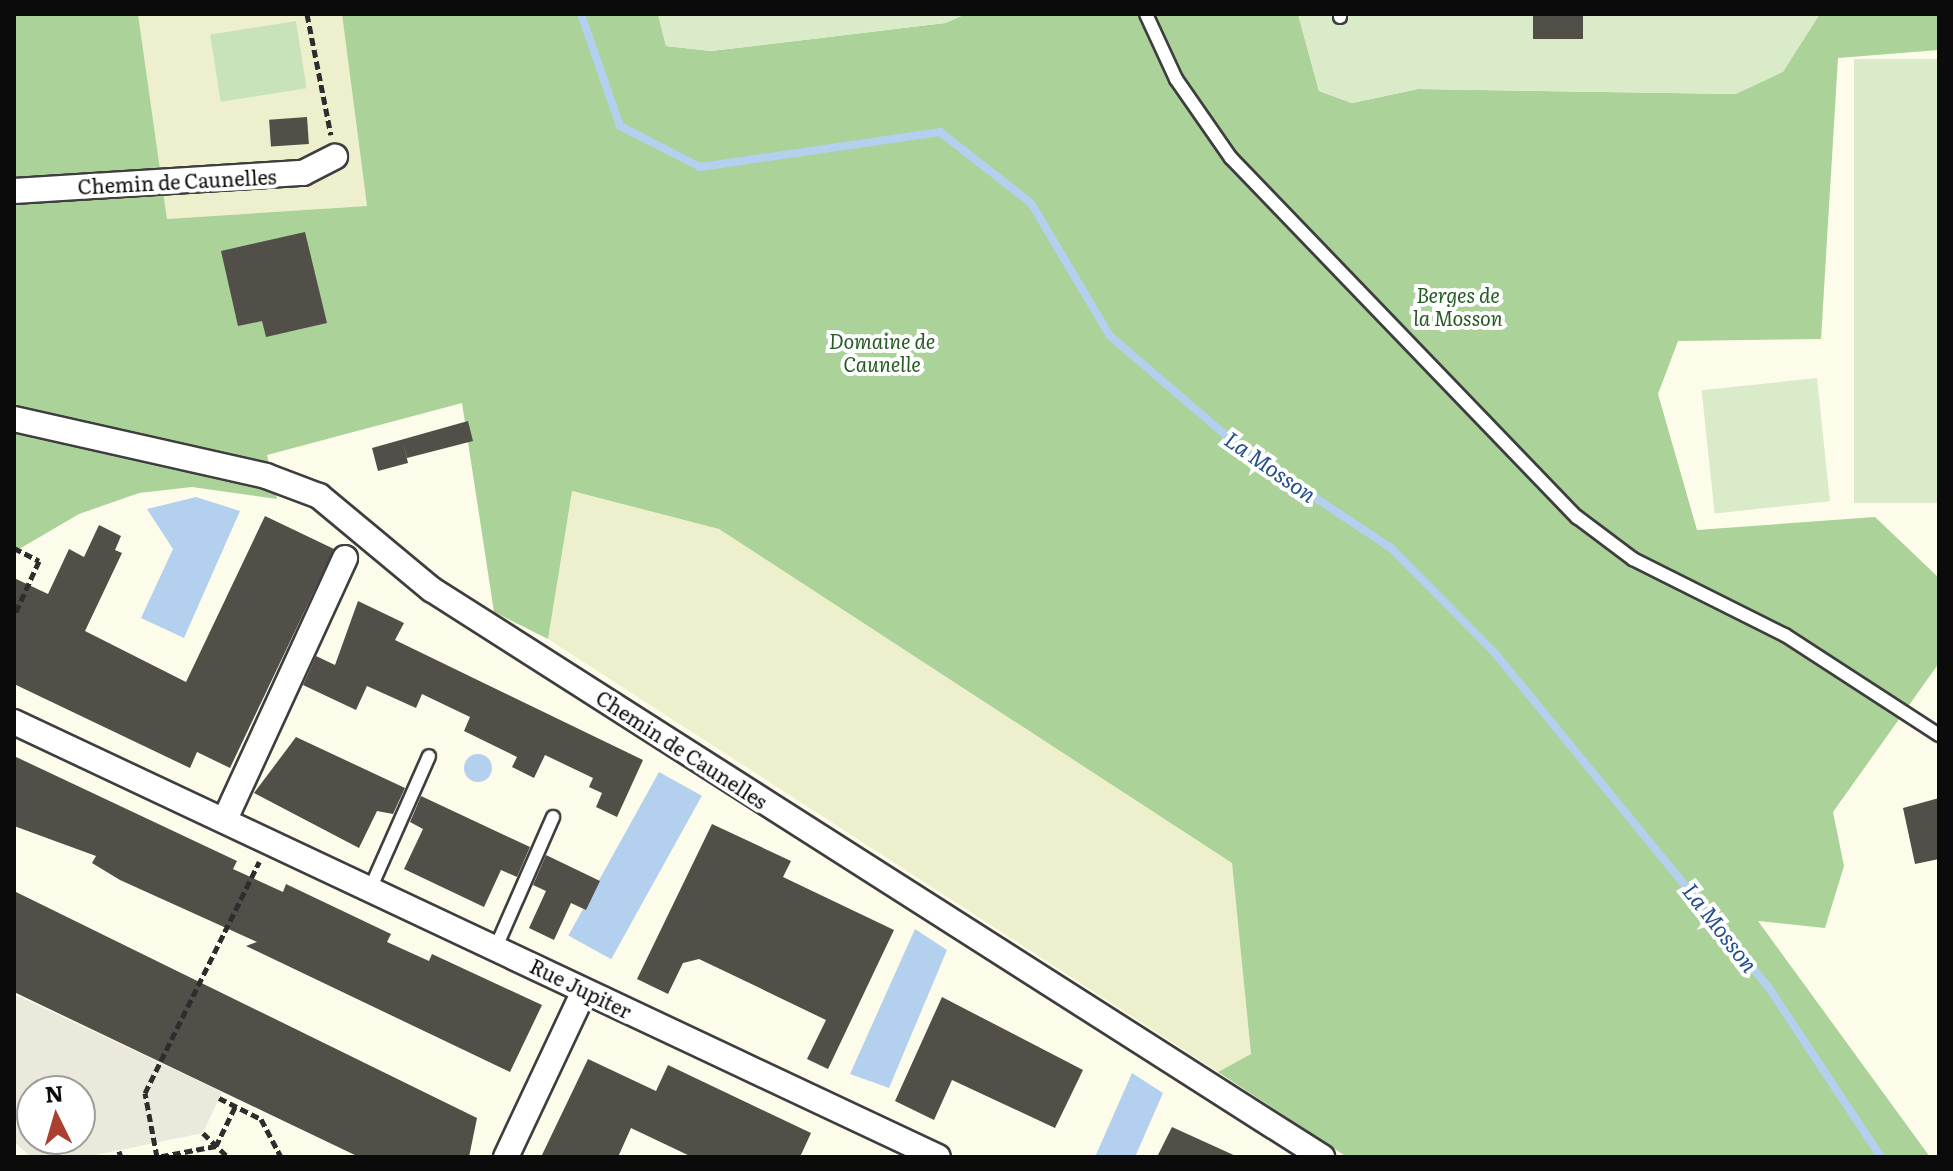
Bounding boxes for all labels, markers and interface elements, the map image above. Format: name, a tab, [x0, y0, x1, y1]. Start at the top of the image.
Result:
street label: Chemin de Caunelles	[77, 164, 277, 198]
park label: Berges de la Mosson	[1413, 282, 1503, 329]
park label: Domaine de Caunelle	[829, 329, 935, 376]
water label: La Mosson	[1220, 425, 1322, 507]
street label: Chemin de Caunelles	[592, 685, 772, 813]
water label: La Mosson	[1678, 877, 1764, 977]
street label: Rue Jupiter	[526, 953, 636, 1023]
north arrow	[16, 1075, 96, 1155]
text: N	[43, 1075, 65, 1110]

